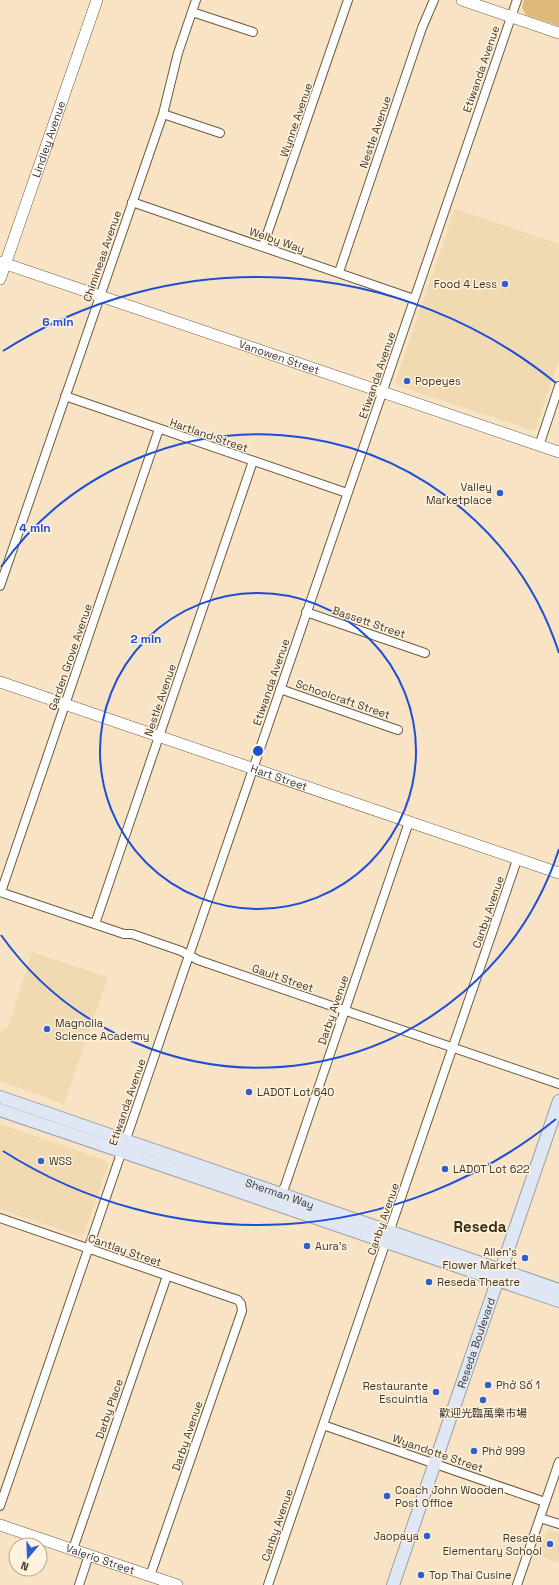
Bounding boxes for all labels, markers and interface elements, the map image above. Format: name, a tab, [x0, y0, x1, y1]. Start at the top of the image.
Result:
street label: Etiwanda Avenue	[460, 24, 502, 114]
street label: Wynne Avenue	[277, 81, 315, 159]
street label: Nestle Avenue	[356, 94, 394, 170]
street label: Lindley Avenue	[29, 99, 68, 179]
street label: Chimineas Avenue	[80, 209, 124, 303]
street label: Welby Way	[247, 224, 307, 256]
place label: Food 4 Less	[434, 277, 497, 291]
marker: Food 4 Less	[500, 279, 510, 289]
text: 6 min	[42, 314, 74, 330]
street label: Etiwanda Avenue	[356, 330, 398, 420]
street label: Vanowen Street	[237, 337, 322, 377]
place label: Popeyes	[415, 374, 461, 388]
marker: Popeyes	[402, 376, 412, 386]
street label: Hartland Street	[168, 415, 250, 455]
place label: Valley Marketplace	[426, 480, 492, 507]
marker: Valley Marketplace	[495, 488, 505, 498]
text: 4 min	[19, 520, 51, 536]
street label: Garden Grove Avenue	[45, 602, 95, 712]
street label: Bassett Street	[330, 603, 408, 641]
text: 2 min	[130, 631, 162, 647]
street label: Etiwanda Avenue	[250, 637, 292, 727]
street label: Nestle Avenue	[141, 662, 179, 738]
street label: Schoolcraft Street	[294, 676, 392, 722]
centre of rings	[251, 744, 265, 758]
street label: Hart Street	[249, 761, 309, 794]
street label: Canby Avenue	[469, 874, 507, 950]
street label: Gault Street	[250, 961, 316, 995]
street label: Darby Avenue	[314, 973, 352, 1047]
place label: Magnolia Science Academy	[55, 1016, 149, 1043]
marker: Magnolia Science Academy	[42, 1024, 52, 1034]
street label: Etiwanda Avenue	[106, 1057, 148, 1147]
place label: LADOT Lot 640	[257, 1085, 334, 1099]
marker: LADOT Lot 640	[244, 1087, 254, 1097]
place label: WSS	[49, 1154, 72, 1168]
marker: WSS	[36, 1156, 46, 1166]
place label: LADOT Lot 622	[453, 1162, 530, 1176]
marker: LADOT Lot 622	[440, 1164, 450, 1174]
street label: Sherman Way	[244, 1175, 316, 1212]
street label: Canby Avenue	[364, 1181, 402, 1257]
district label: Reseda	[454, 1217, 507, 1236]
street label: Cantlay Street	[86, 1231, 164, 1269]
place label: Aura's	[315, 1239, 347, 1253]
marker: Aura's	[302, 1241, 312, 1251]
place label: Allen's Flower Market	[443, 1245, 517, 1272]
marker: Allen's Flower Market	[520, 1253, 530, 1263]
place label: Reseda Theatre	[437, 1275, 520, 1289]
marker: Reseda Theatre	[424, 1277, 434, 1287]
street label: Reseda Boulevard	[454, 1296, 498, 1390]
street label: Darby Place	[92, 1377, 126, 1441]
place label: Phở Số 1	[496, 1378, 540, 1392]
place label: Restaurante Escuintla	[363, 1379, 429, 1406]
marker: Phở Số 1	[483, 1380, 493, 1390]
marker: Restaurante Escuintla	[431, 1387, 441, 1397]
marker: 歡迎光臨萬樂市場	[478, 1395, 488, 1405]
street label: Darby Avenue	[168, 1399, 206, 1473]
place label: 歡迎光臨萬樂市場	[439, 1406, 527, 1420]
street label: Wyandotte Street	[391, 1431, 485, 1475]
place label: Phở 999	[482, 1444, 526, 1458]
marker: Phở 999	[469, 1446, 479, 1456]
place label: Coach John Wooden Post Office	[395, 1483, 504, 1510]
street label: Canby Avenue	[258, 1487, 296, 1563]
marker: Coach John Wooden Post Office	[382, 1491, 392, 1501]
place label: Jaopaya	[373, 1529, 420, 1543]
marker: Jaopaya	[422, 1531, 432, 1541]
place label: Reseda Elementary School	[443, 1531, 543, 1558]
north arrow	[8, 1537, 48, 1577]
marker: Reseda Elementary School	[545, 1539, 555, 1549]
street label: Valerio Street	[64, 1541, 137, 1577]
text: N	[19, 1559, 31, 1574]
place label: Top Thai Cusine	[429, 1568, 511, 1582]
marker: Top Thai Cusine	[416, 1570, 426, 1580]

